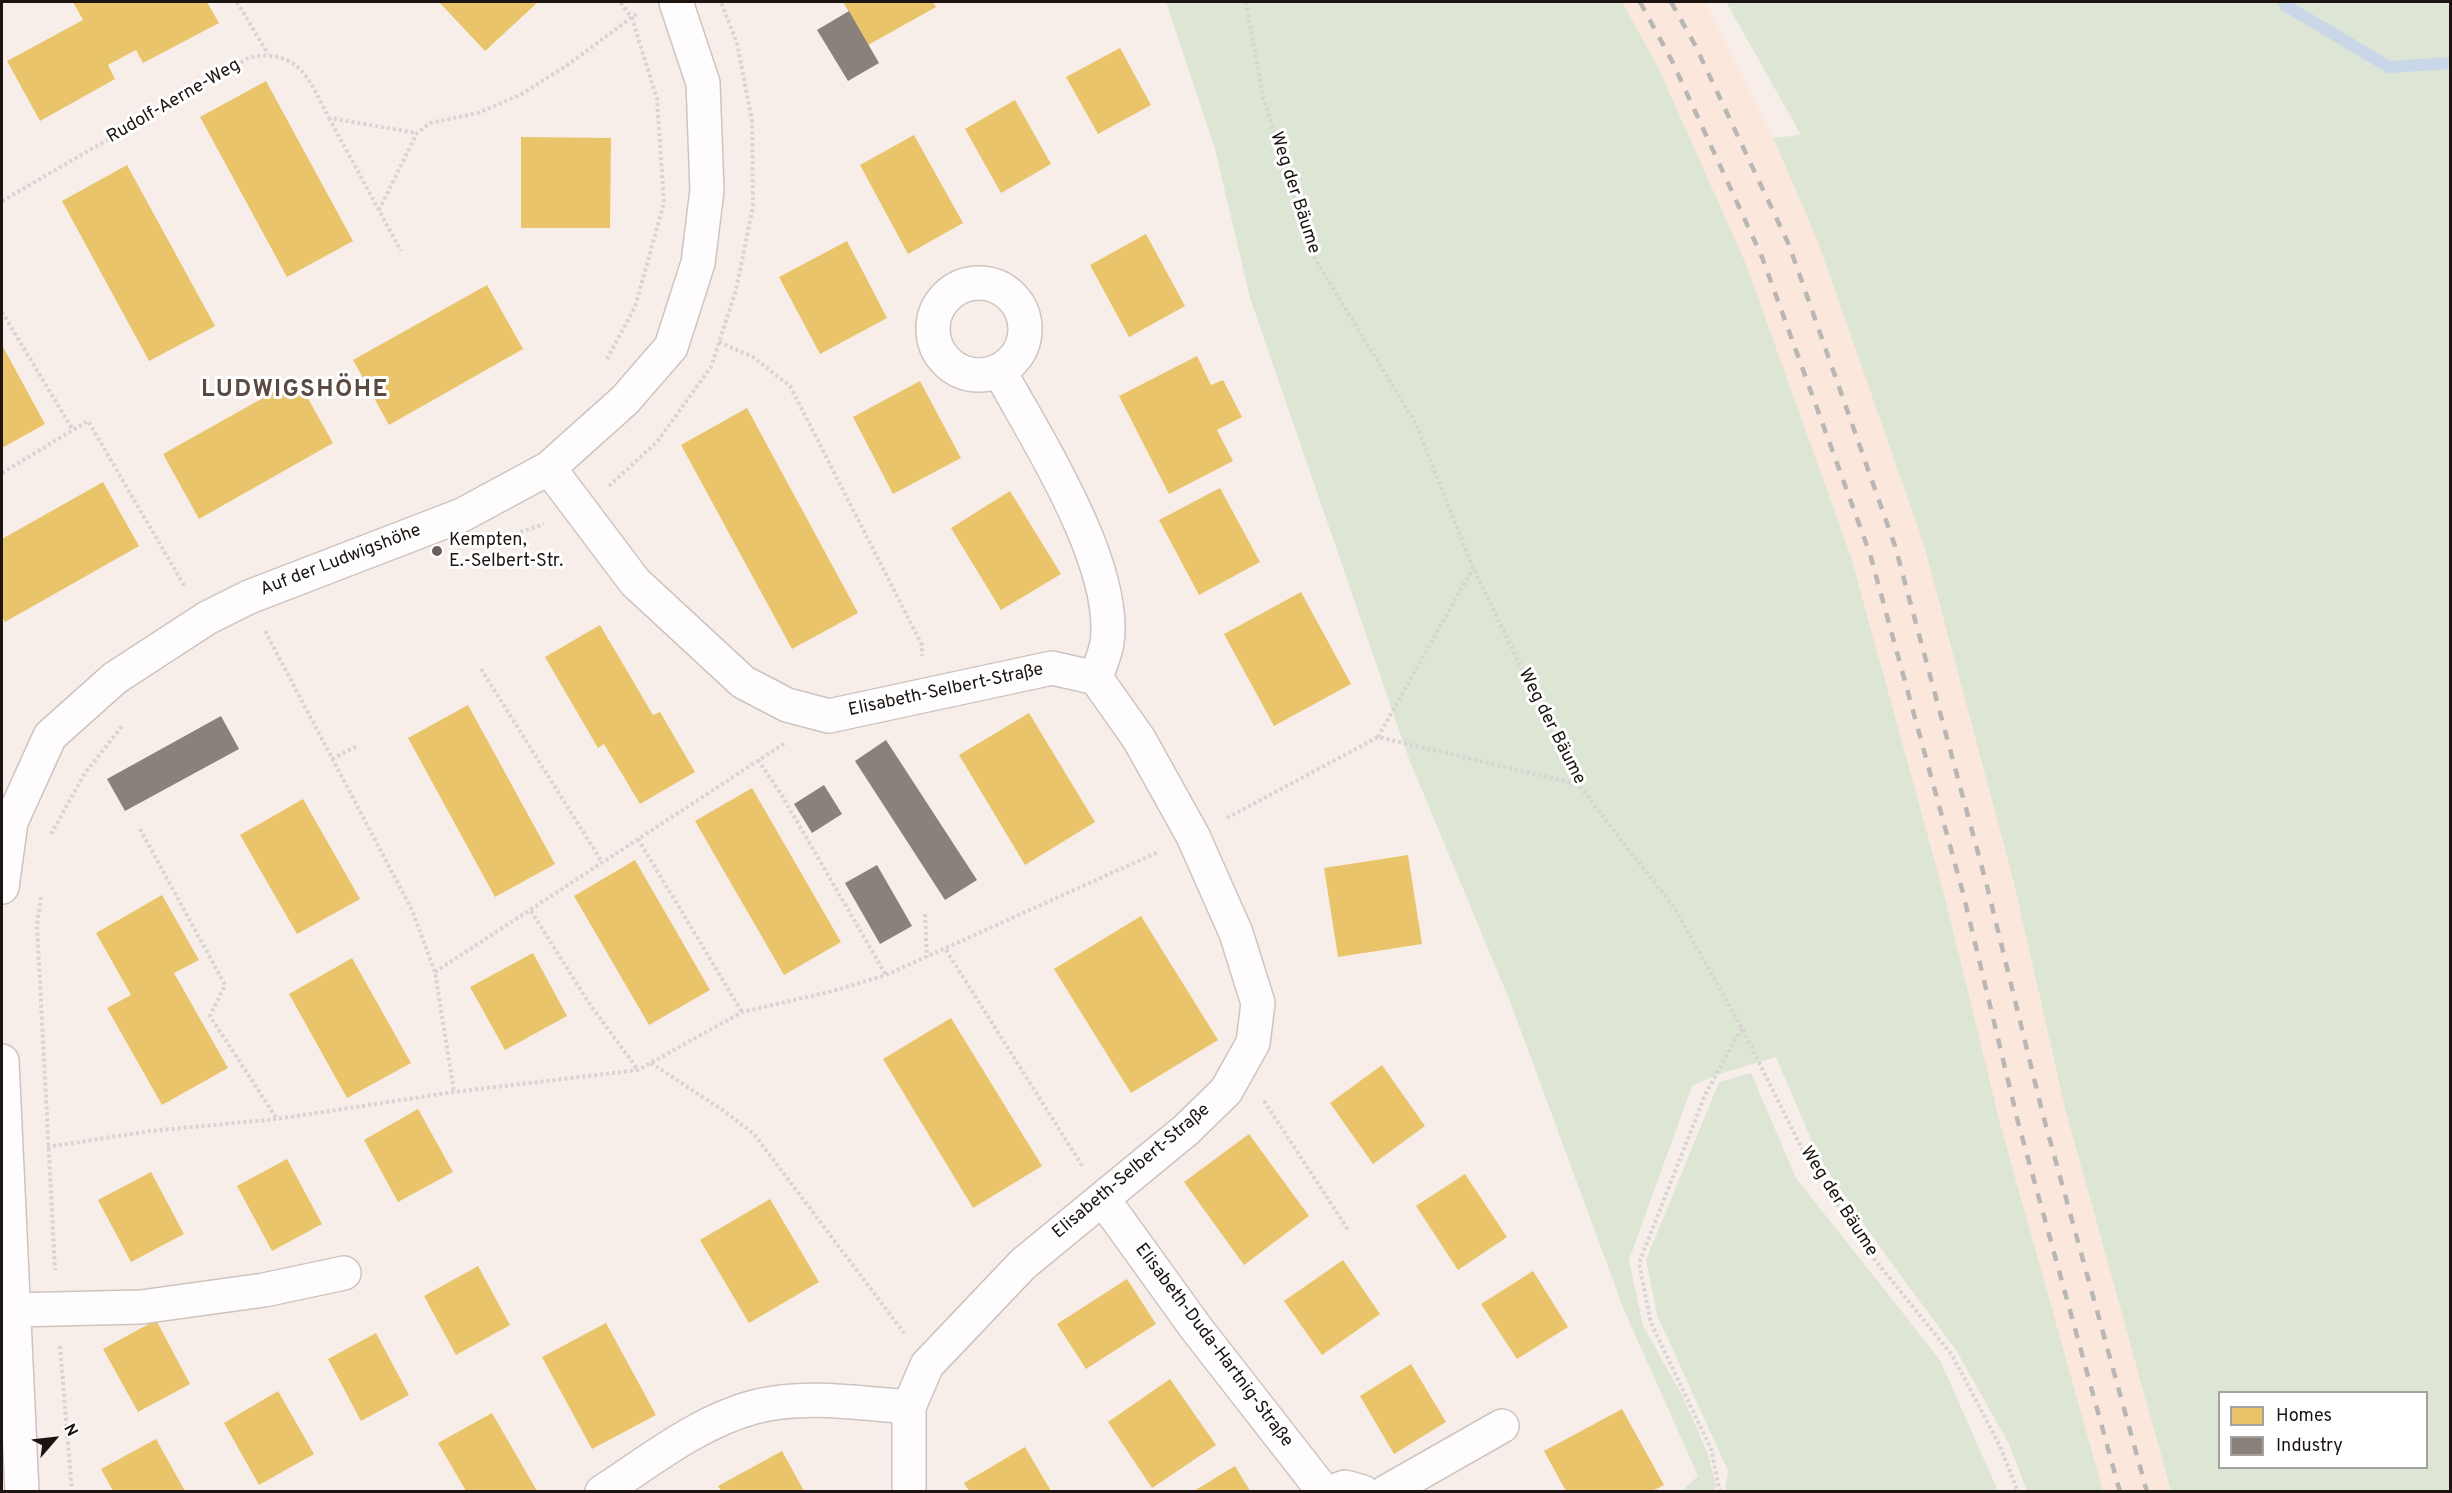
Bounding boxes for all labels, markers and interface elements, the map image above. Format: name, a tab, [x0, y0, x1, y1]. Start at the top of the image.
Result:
street label: Rudolf-Aerne-Weg	[103, 55, 245, 149]
street label: Weg der Bäume	[1264, 129, 1324, 257]
district label: LUDWIGSHÖHE	[201, 377, 389, 405]
street label: Auf der Ludwigshöhe	[258, 520, 424, 602]
place label: Kempten, E.-Selbert-Str.	[449, 530, 563, 572]
marker: Kempten, E.-Selbert-Str.	[430, 544, 444, 558]
street label: Elisabeth-Selbert-Straße	[846, 660, 1046, 722]
street label: Weg der Bäume	[1513, 665, 1589, 789]
street label: Elisabeth-Selbert-Straße	[1049, 1100, 1215, 1244]
street label: Weg der Bäume	[1794, 1143, 1882, 1261]
street label: Elisabeth-Duda-Hartnig-Straße	[1129, 1240, 1297, 1452]
legend	[2218, 1391, 2428, 1469]
text: Homes	[2276, 1405, 2332, 1428]
north arrow	[24, 1409, 84, 1469]
text: N	[58, 1421, 81, 1440]
text: Industry	[2276, 1435, 2343, 1458]

